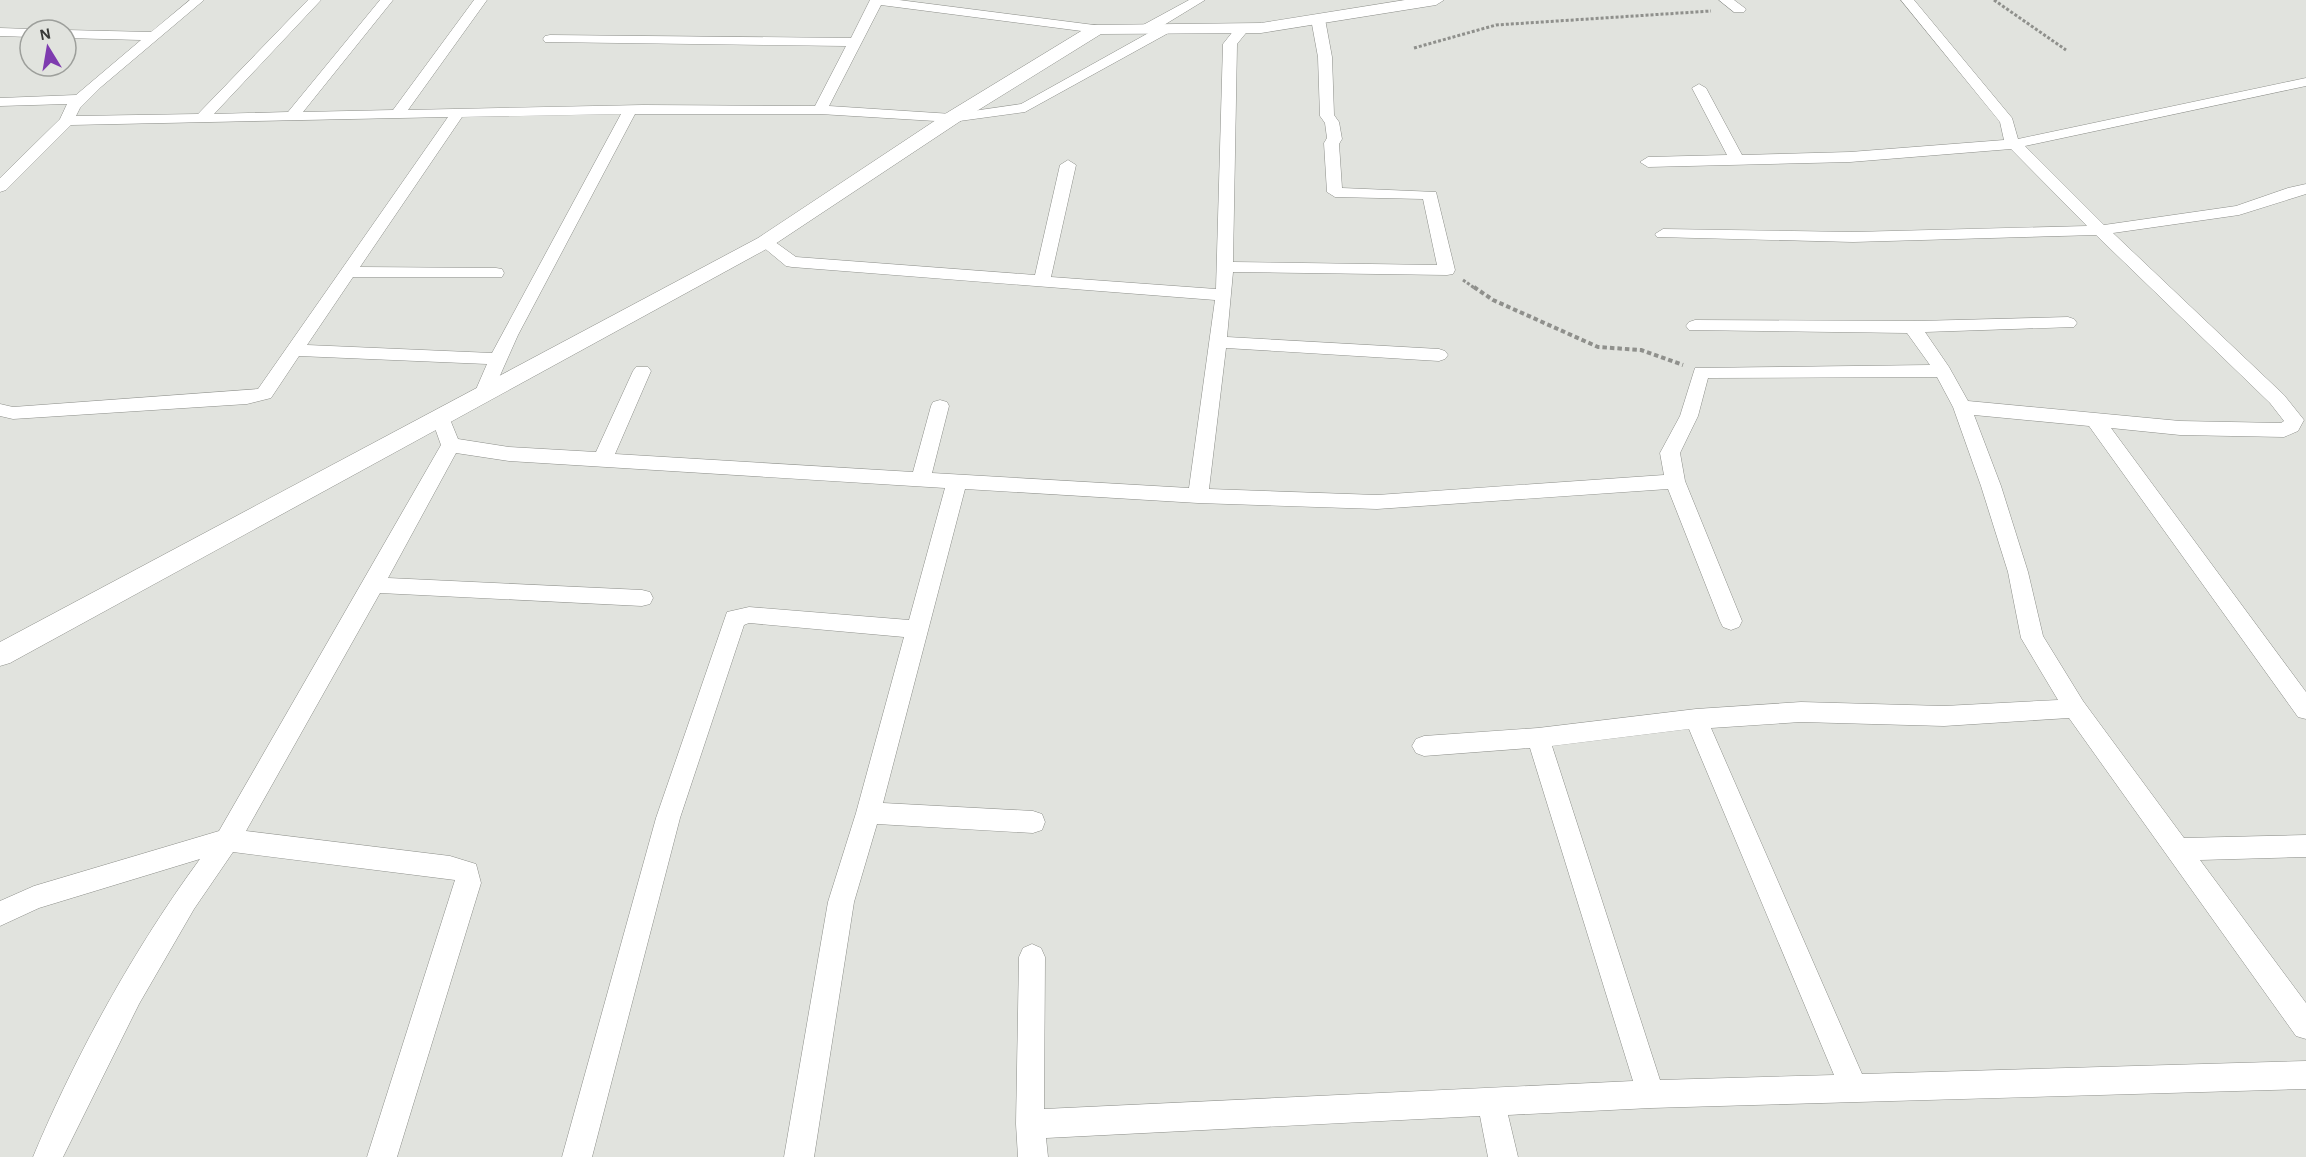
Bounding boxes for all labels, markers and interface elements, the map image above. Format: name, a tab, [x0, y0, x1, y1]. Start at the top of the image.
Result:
north arrow	[18, 18, 78, 78]
text: N	[38, 25, 52, 43]

